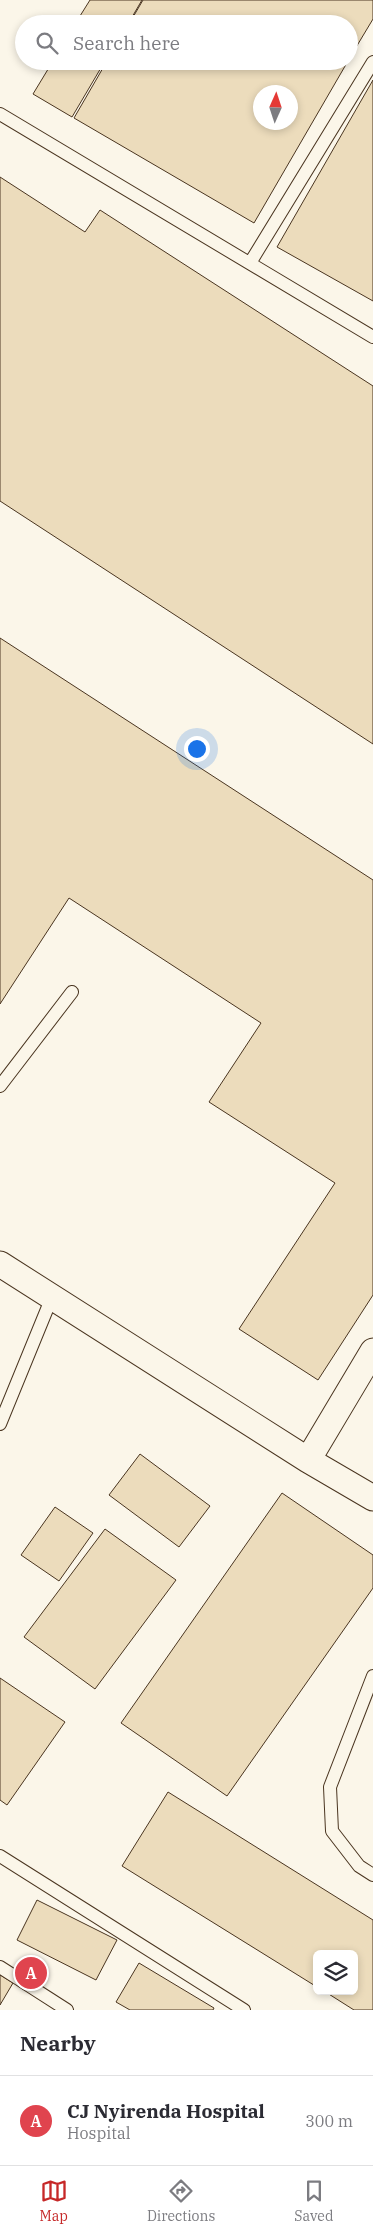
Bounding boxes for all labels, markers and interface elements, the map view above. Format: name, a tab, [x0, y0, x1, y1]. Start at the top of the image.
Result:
search box	[15, 15, 358, 70]
icon: search	[33, 29, 61, 57]
text: Search here	[73, 31, 180, 55]
north arrow	[253, 85, 298, 130]
your location	[184, 736, 210, 762]
map controls	[313, 1950, 358, 1995]
button: layers	[313, 1950, 358, 1995]
pin: A	[15, 1954, 47, 1992]
text: Nearby	[20, 2029, 96, 2057]
text: CJ Nyirenda Hospital	[67, 2099, 265, 2123]
text: A	[30, 2111, 42, 2131]
text: 300 m	[305, 2111, 353, 2131]
text: Hospital	[67, 2123, 130, 2143]
tab: Map	[40, 2177, 68, 2225]
tab: Directions	[147, 2177, 215, 2225]
tab: Saved	[294, 2177, 333, 2225]

